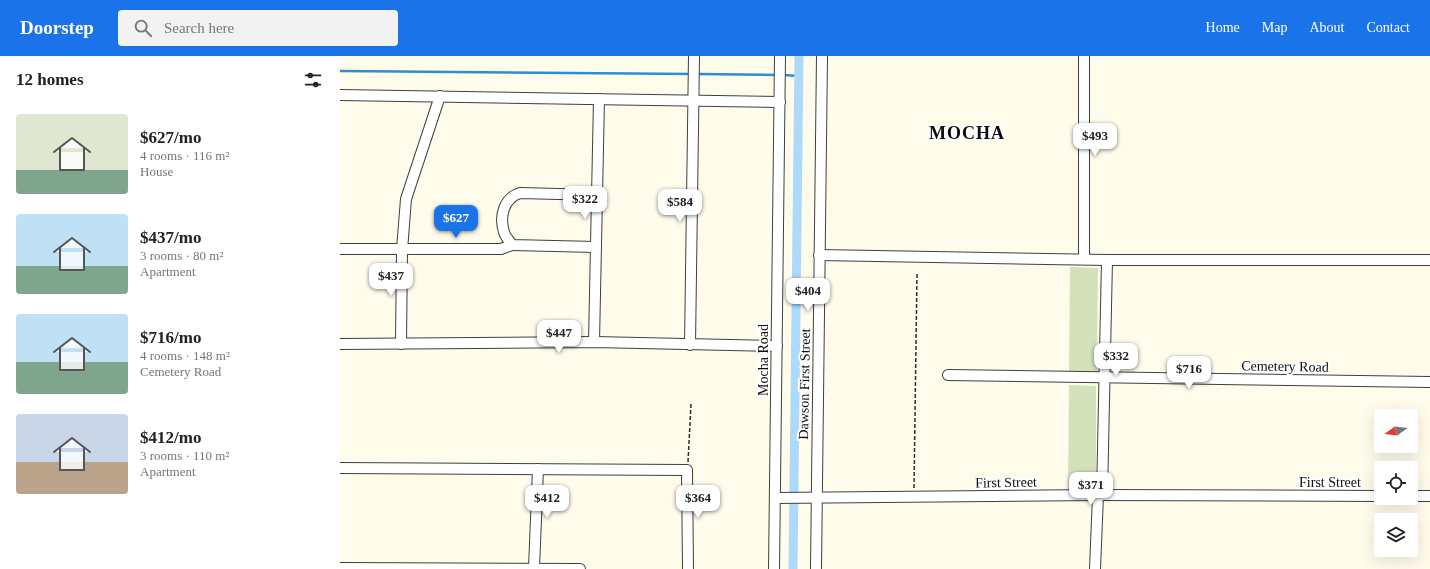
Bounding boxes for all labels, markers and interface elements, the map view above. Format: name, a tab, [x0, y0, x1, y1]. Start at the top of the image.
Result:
search box	[118, 10, 398, 46]
text: Doorstep	[20, 17, 94, 38]
icon: search	[132, 17, 154, 39]
text: Search here	[164, 20, 234, 36]
text: Home	[1206, 20, 1240, 35]
text: Map	[1262, 20, 1287, 35]
text: About	[1309, 20, 1344, 35]
text: Contact	[1366, 20, 1410, 35]
icon: filters	[302, 69, 324, 91]
text: 12 homes	[16, 70, 84, 89]
district label: MOCHA	[929, 123, 1005, 143]
pin: $493	[1071, 123, 1119, 157]
text: $627/mo	[140, 128, 201, 147]
text: $493	[1082, 128, 1108, 143]
icon: home	[48, 130, 96, 178]
text: 4 rooms · 116 m²	[140, 148, 229, 163]
text: House	[140, 164, 173, 179]
pin: $322	[561, 186, 609, 220]
pin: $584	[656, 189, 704, 223]
text: $322	[572, 191, 598, 206]
text: $584	[667, 194, 693, 209]
pin: $627	[432, 205, 480, 239]
text: $627	[443, 210, 469, 225]
text: $437/mo	[140, 228, 201, 247]
icon: home	[48, 230, 96, 278]
text: 3 rooms · 80 m²	[140, 248, 223, 263]
pin: $437	[367, 263, 415, 297]
text: Apartment	[140, 264, 196, 279]
text: $437	[378, 268, 404, 283]
pin: $404	[784, 278, 832, 312]
text: $404	[795, 283, 821, 298]
pin: $447	[535, 320, 583, 354]
street label: Mocha Road	[756, 324, 771, 396]
text: $447	[546, 325, 572, 340]
text: $716/mo	[140, 328, 201, 347]
street label: Dawson First Street	[796, 328, 813, 440]
icon: home	[48, 330, 96, 378]
pin: $332	[1092, 343, 1140, 377]
text: 4 rooms · 148 m²	[140, 348, 230, 363]
text: $332	[1103, 348, 1129, 363]
pin: $716	[1165, 356, 1213, 390]
street label: Cemetery Road	[1241, 358, 1329, 375]
text: $716	[1176, 361, 1202, 376]
text: Cemetery Road	[140, 364, 221, 379]
north arrow	[1374, 409, 1418, 453]
map controls	[1374, 409, 1418, 557]
text: $412/mo	[140, 428, 201, 447]
icon: home	[48, 430, 96, 478]
text: 3 rooms · 110 m²	[140, 448, 229, 463]
button: locate	[1374, 461, 1418, 505]
text: Apartment	[140, 464, 196, 479]
pin: $371	[1067, 472, 1115, 506]
street label: First Street	[975, 474, 1037, 491]
street label: First Street	[1299, 475, 1361, 490]
text: $371	[1078, 477, 1104, 492]
pin: $412	[523, 485, 571, 519]
pin: $364	[674, 485, 722, 519]
text: $412	[534, 490, 560, 505]
text: $364	[685, 490, 711, 505]
button: layers	[1374, 513, 1418, 557]

